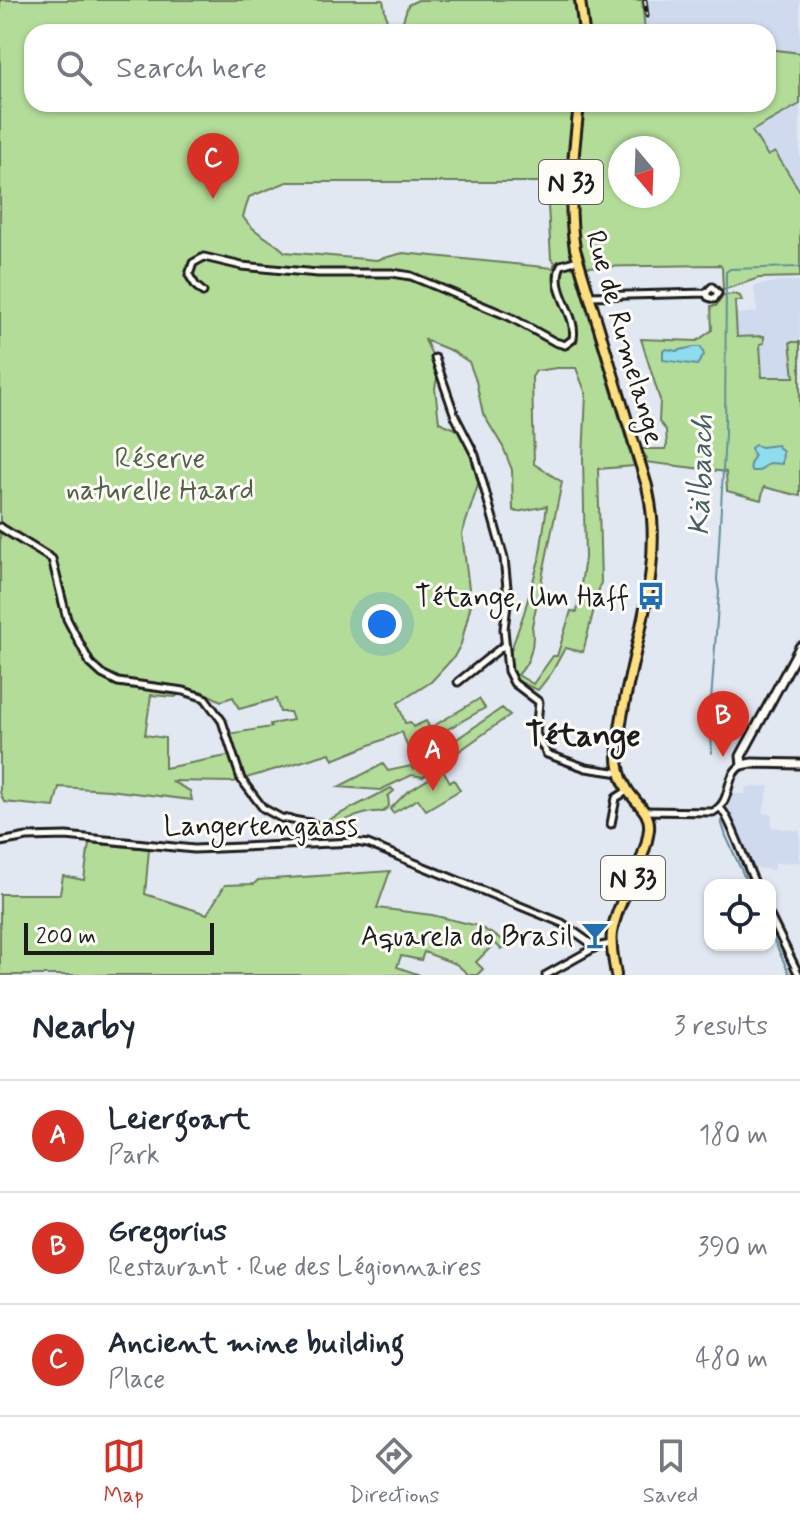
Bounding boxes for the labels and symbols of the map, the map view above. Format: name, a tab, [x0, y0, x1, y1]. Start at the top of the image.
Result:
pin: C	[187, 133, 239, 199]
north arrow	[608, 136, 680, 208]
road number: N 33	[539, 160, 603, 204]
street label: Rue de Rumelange	[573, 226, 672, 450]
water label: Kälbaach	[680, 414, 723, 536]
park label: Réserve naturelle Haard	[66, 441, 254, 510]
place label: Tétange, Um Haff	[415, 580, 629, 619]
bus stop icon: Tétange, Um Haff	[636, 581, 666, 611]
your location	[362, 604, 402, 644]
pin: B	[697, 691, 749, 757]
district label: Tétange	[525, 715, 641, 760]
pin: A	[407, 725, 459, 791]
street label: Langertengaass	[164, 809, 358, 848]
road number: N 33	[601, 856, 665, 900]
scale bar	[24, 919, 214, 955]
place label: Aquarela do Brasil	[361, 919, 573, 956]
bar icon: Aquarela do Brasil	[580, 920, 610, 950]

